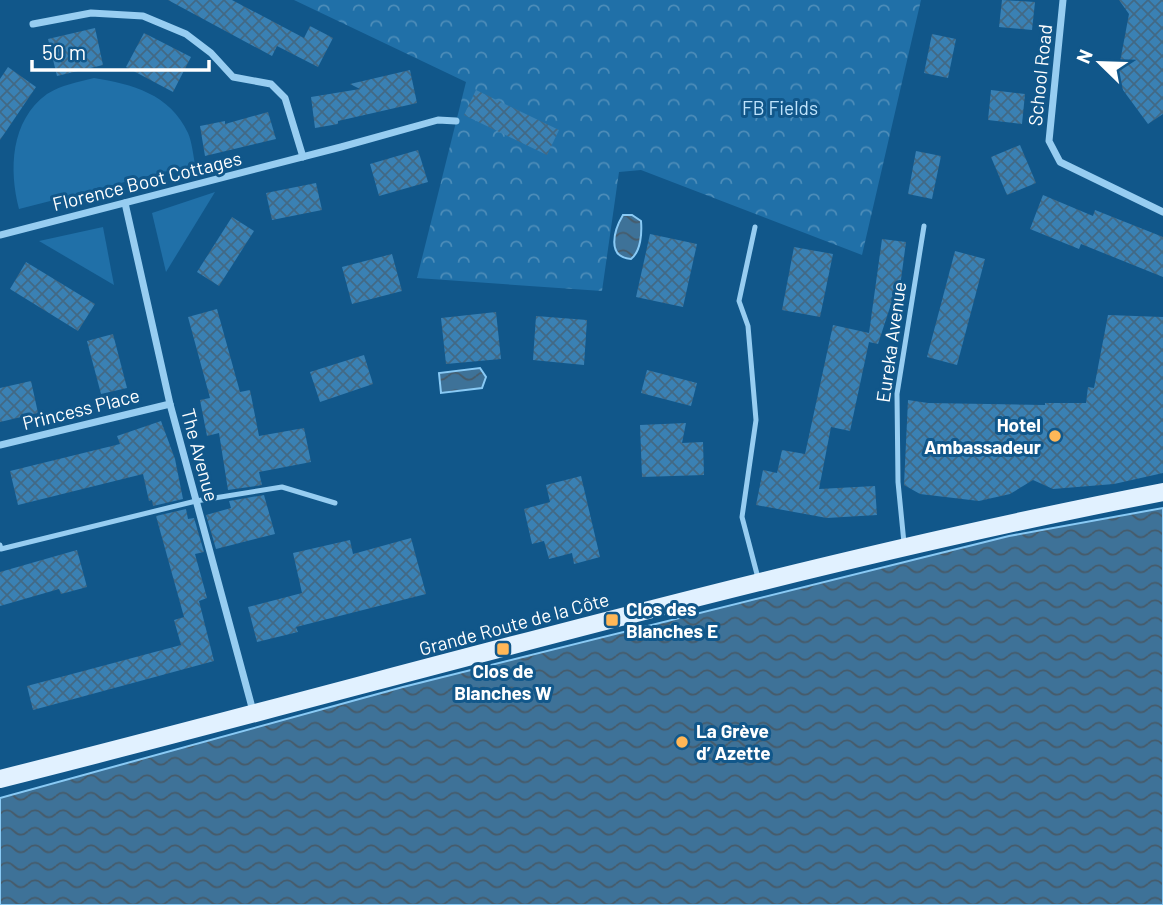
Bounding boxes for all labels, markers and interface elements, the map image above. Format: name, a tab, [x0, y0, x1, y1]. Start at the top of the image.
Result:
street label: School Road	[1023, 23, 1056, 127]
scale bar	[32, 28, 208, 72]
north arrow	[1065, 28, 1135, 98]
text: 50 m	[42, 39, 86, 64]
text: N	[1071, 46, 1097, 66]
park label: FB Fields	[742, 96, 818, 119]
street label: Florence Boot Cottages	[50, 146, 244, 215]
street label: Eureka Avenue	[871, 280, 910, 404]
street label: Princess Place	[20, 383, 142, 434]
street label: The Avenue	[177, 406, 224, 504]
place label: Hotel Ambassadeur	[924, 413, 1042, 458]
marker: Hotel Ambassadeur	[1047, 428, 1063, 444]
street label: Grande Route de la Côte	[416, 587, 611, 660]
place label: Clos des Blanches E	[626, 597, 718, 642]
marker: Clos des Blanches E	[604, 612, 620, 628]
marker: Clos de Blanches W	[495, 641, 511, 657]
place label: Clos de Blanches W	[454, 659, 552, 704]
place label: La Grève d’ Azette	[696, 719, 771, 764]
marker: La Grève d’ Azette	[674, 734, 690, 750]

